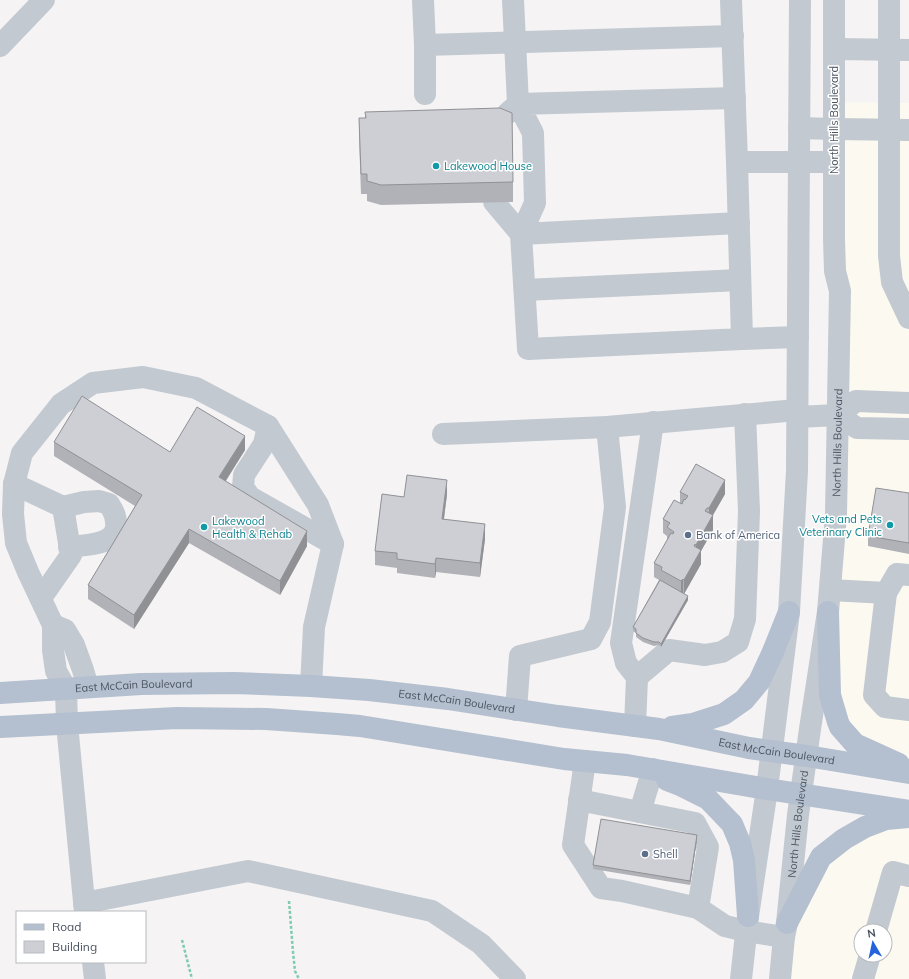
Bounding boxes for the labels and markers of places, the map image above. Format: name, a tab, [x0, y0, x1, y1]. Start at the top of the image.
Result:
place label: Lakewood House	[444, 159, 532, 173]
marker: Lakewood House	[431, 161, 441, 171]
place label: Vets and Pets Veterinary Clinic	[799, 512, 883, 539]
place label: Lakewood Health & Rehab	[212, 514, 293, 541]
marker: Vets and Pets Veterinary Clinic	[885, 520, 895, 530]
marker: Lakewood Health & Rehab	[199, 522, 209, 532]
place label: Bank of America	[696, 528, 780, 542]
marker: Bank of America	[683, 530, 693, 540]
place label: Shell	[653, 847, 678, 861]
marker: Shell	[640, 849, 650, 859]

